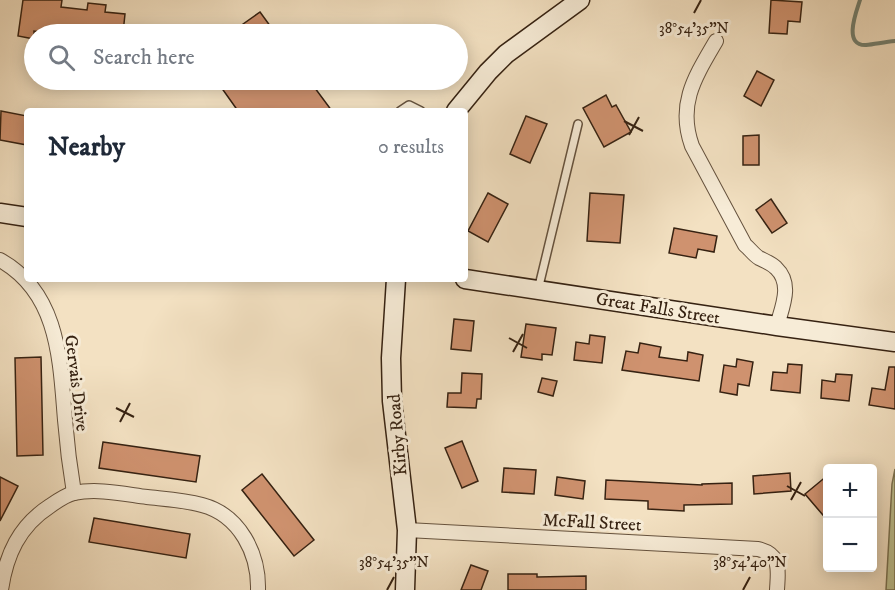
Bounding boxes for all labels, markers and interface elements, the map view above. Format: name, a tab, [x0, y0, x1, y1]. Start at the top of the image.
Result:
text: 38°54'35"N	[659, 19, 729, 38]
search box	[24, 24, 468, 90]
icon: search	[45, 41, 78, 74]
text: Search here	[93, 44, 195, 71]
text: Nearby	[48, 131, 125, 164]
text: 0 results	[378, 135, 444, 160]
street label: Great Falls Street	[594, 288, 722, 330]
street label: Gervais Drive	[59, 334, 93, 433]
street label: Kirby Road	[383, 393, 413, 477]
map controls	[823, 464, 877, 572]
button: +	[823, 464, 877, 518]
street label: McFall Street	[542, 509, 642, 537]
button: −	[823, 518, 877, 572]
text: 38°54'35"N	[359, 553, 429, 572]
text: 38°54'40"N	[713, 553, 787, 572]

